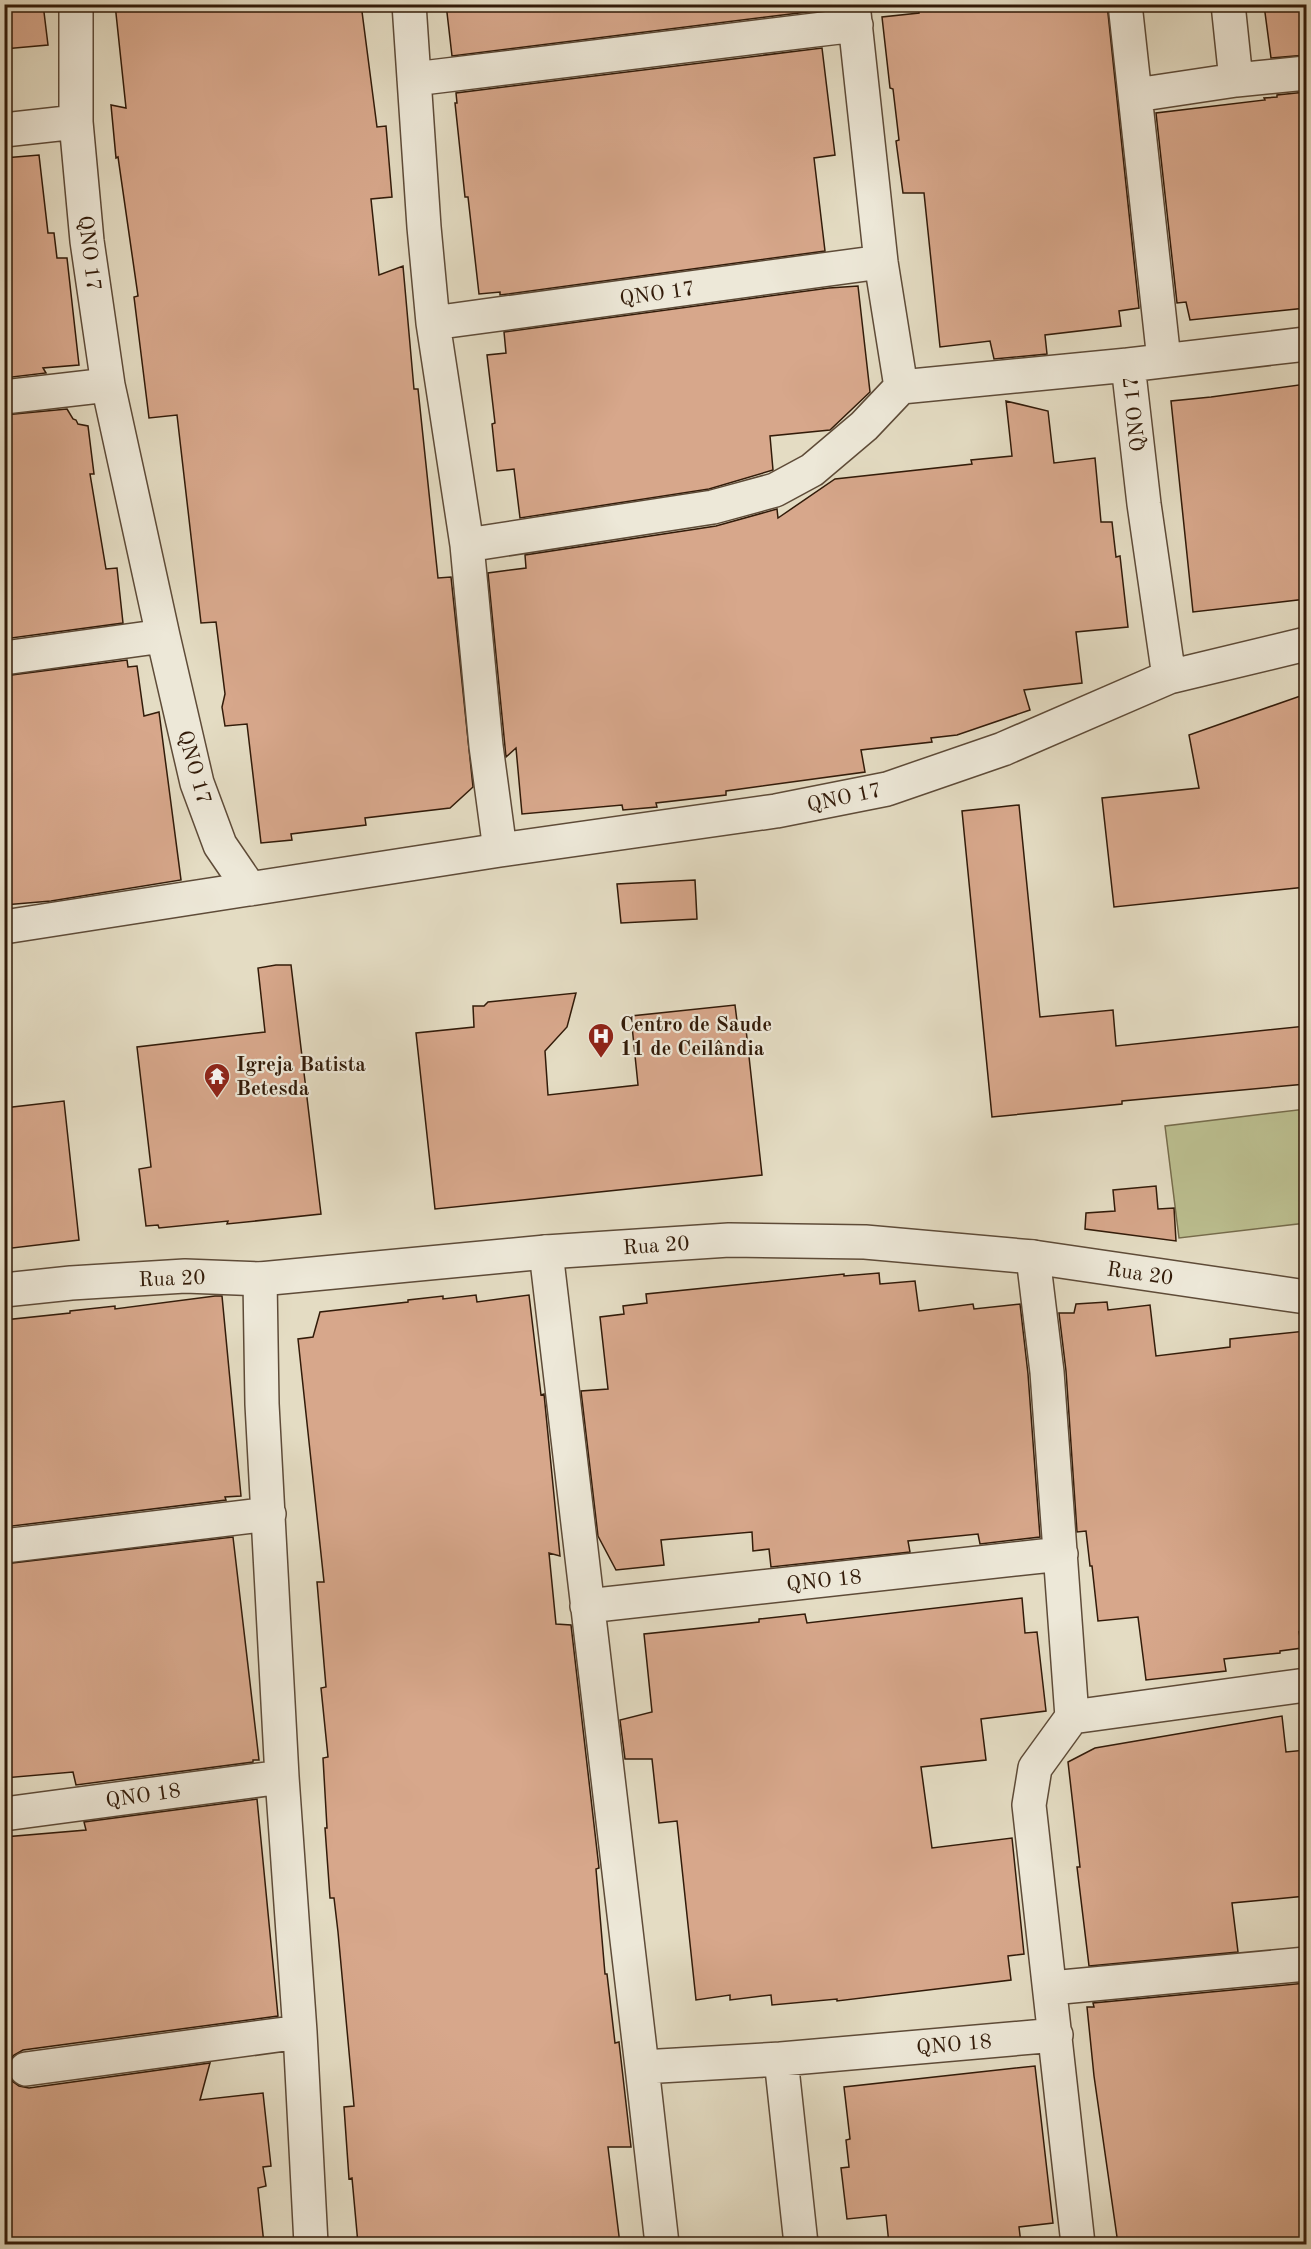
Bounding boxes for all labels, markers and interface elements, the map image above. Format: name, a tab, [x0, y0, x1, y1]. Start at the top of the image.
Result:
street label: QNO 17	[73, 214, 104, 292]
street label: QNO 17	[618, 279, 696, 310]
street label: QNO 17	[1121, 375, 1150, 453]
street label: QNO 17	[173, 728, 214, 807]
street label: QNO 17	[805, 780, 884, 817]
place label: Centro de Saude 11 de Ceilândia	[620, 1015, 772, 1060]
hospital icon: Centro de Saude 11 de Ceilândia	[586, 1021, 616, 1059]
place label: Igreja Batista Betesda	[236, 1055, 366, 1100]
temple icon: Igreja Batista Betesda	[202, 1061, 232, 1099]
street label: Rua 20	[622, 1234, 690, 1259]
street label: Rua 20	[1105, 1259, 1174, 1290]
street label: Rua 20	[138, 1268, 206, 1291]
street label: QNO 18	[785, 1567, 863, 1596]
street label: QNO 18	[104, 1781, 182, 1812]
street label: QNO 18	[915, 2032, 993, 2059]

